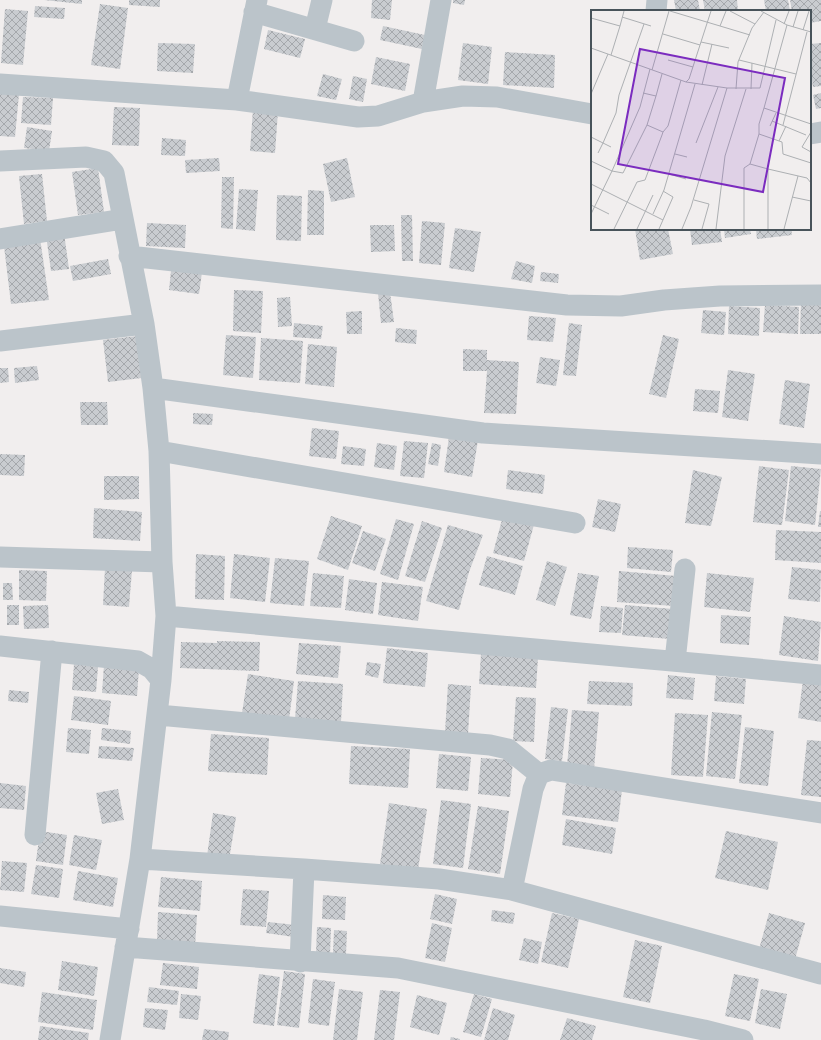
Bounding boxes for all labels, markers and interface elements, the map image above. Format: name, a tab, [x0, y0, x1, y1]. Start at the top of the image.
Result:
inset map	[591, 10, 811, 230]

